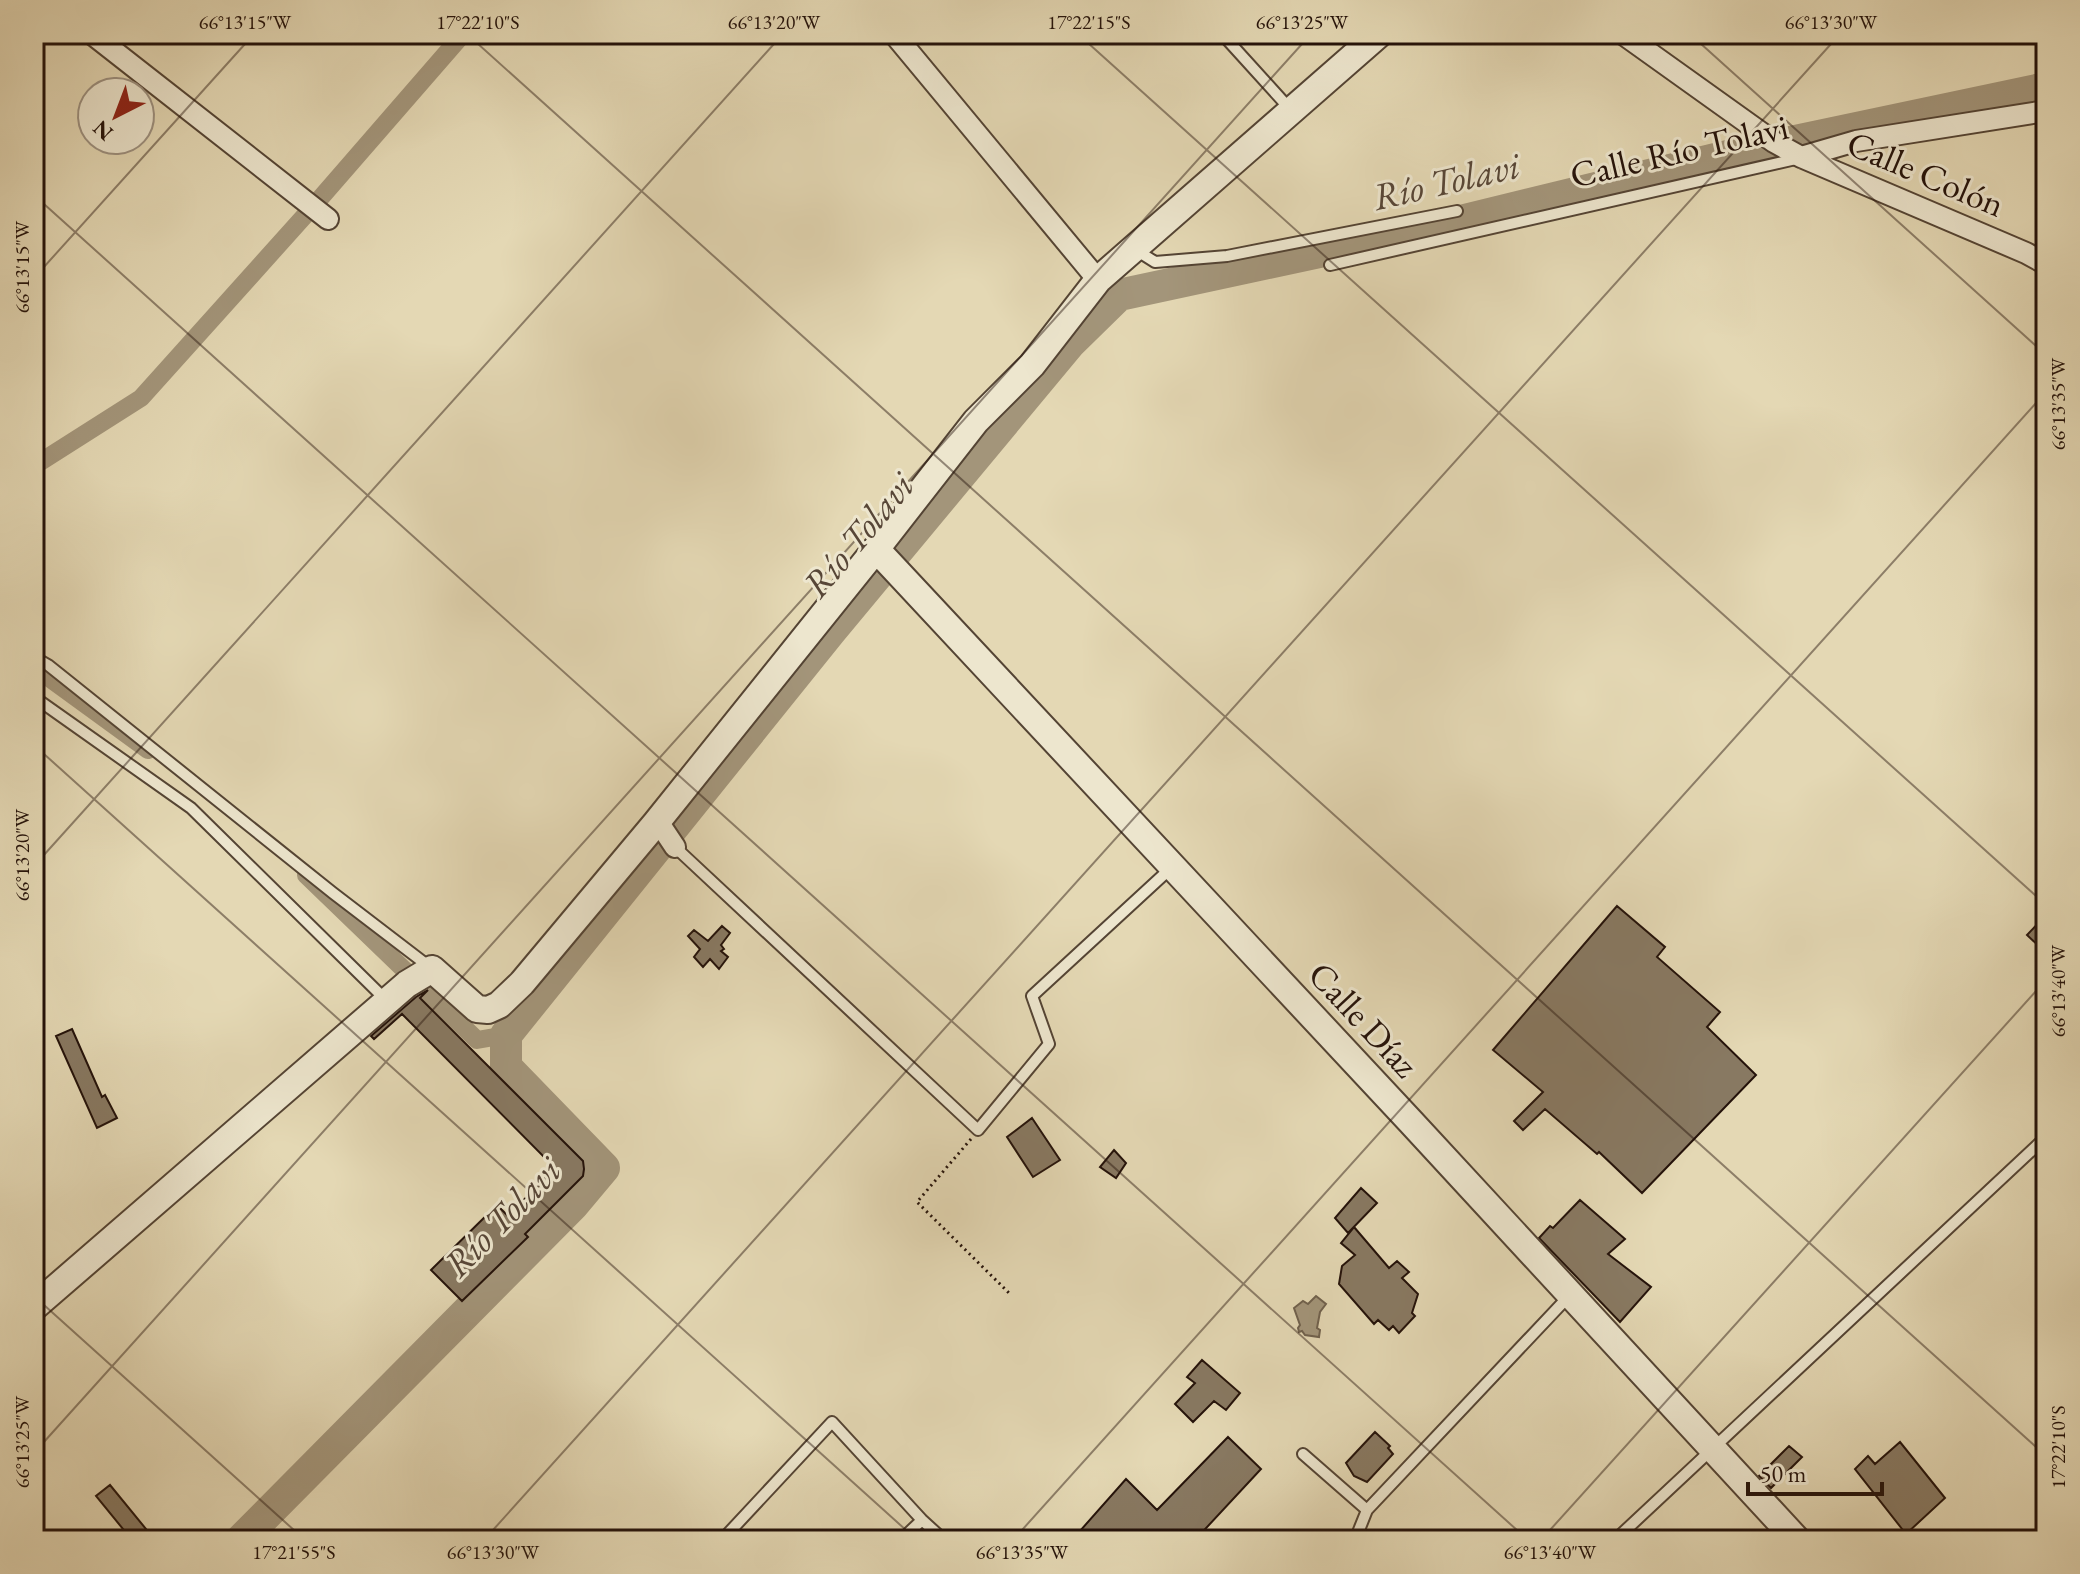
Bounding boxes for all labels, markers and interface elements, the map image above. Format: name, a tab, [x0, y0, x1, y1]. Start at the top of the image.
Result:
text: 66°13'15"W	[199, 9, 292, 35]
text: 17°22'10"S	[436, 9, 520, 35]
text: 66°13'20"W	[728, 9, 821, 35]
text: 17°22'15"S	[1047, 9, 1131, 35]
text: 66°13'25"W	[1256, 9, 1349, 35]
text: 66°13'30"W	[1785, 9, 1878, 35]
north arrow	[76, 76, 156, 156]
street label: Calle Río Tolavi	[1565, 103, 1793, 198]
text: N	[86, 114, 119, 147]
street label: Calle Colón	[1840, 119, 2012, 228]
water label: Río Tolavi	[1368, 139, 1526, 221]
text: 66°13'15"W	[9, 220, 35, 313]
text: 66°13'35"W	[2045, 357, 2071, 450]
water label: Río Tolavi	[791, 460, 926, 608]
text: 66°13'20"W	[9, 808, 35, 901]
text: 66°13'40"W	[2045, 944, 2071, 1037]
street label: Calle Díaz	[1298, 952, 1429, 1087]
water label: Río Tolavi	[432, 1145, 572, 1287]
text: 66°13'25"W	[9, 1395, 35, 1488]
text: 17°22'10"S	[2045, 1405, 2071, 1489]
scale bar	[1748, 1446, 1882, 1496]
text: 50 m	[1760, 1458, 1807, 1489]
text: 17°21'55"S	[252, 1539, 336, 1565]
text: 66°13'30"W	[447, 1539, 540, 1565]
text: 66°13'35"W	[976, 1539, 1069, 1565]
text: 66°13'40"W	[1504, 1539, 1597, 1565]

